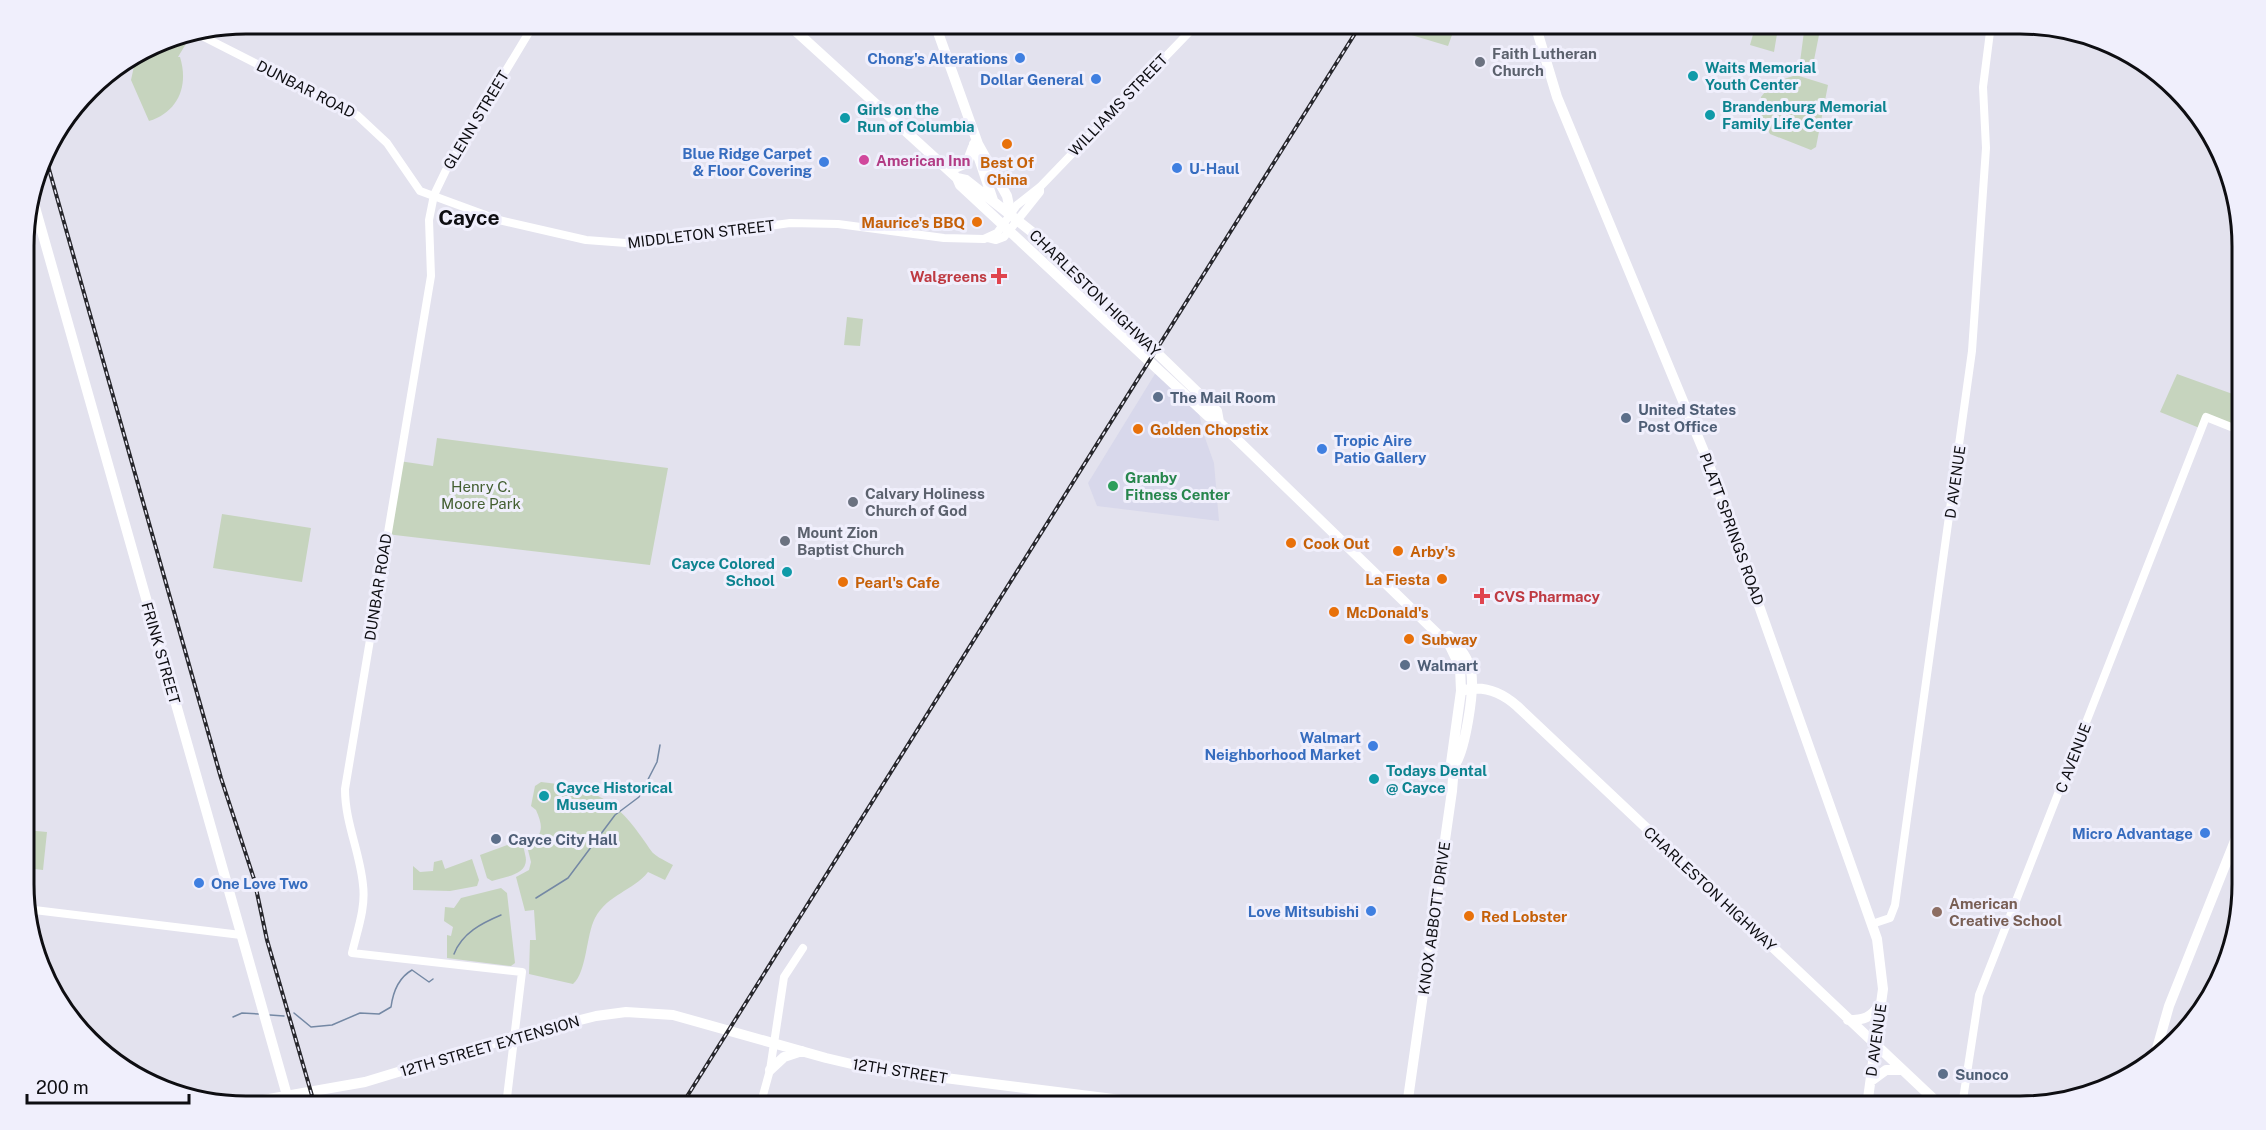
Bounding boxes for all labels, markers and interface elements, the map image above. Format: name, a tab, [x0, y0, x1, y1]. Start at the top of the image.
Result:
place label: Faith Lutheran Church	[1492, 45, 1597, 79]
place label: Chong's Alterations	[867, 50, 1008, 67]
marker: Chong's Alterations	[1013, 51, 1027, 65]
street label: WILLIAMS STREET	[1065, 51, 1171, 159]
marker: Faith Lutheran Church	[1473, 55, 1487, 69]
street label: DUNBAR ROAD	[254, 57, 358, 121]
place label: Waits Memorial Youth Center	[1705, 59, 1817, 93]
street label: GLENN STREET	[440, 68, 512, 172]
marker: Waits Memorial Youth Center	[1686, 69, 1700, 83]
place label: Dollar General	[980, 71, 1084, 88]
marker: Dollar General	[1089, 72, 1103, 86]
place label: Brandenburg Memorial Family Life Center	[1722, 98, 1887, 132]
place label: Girls on the Run of Columbia	[857, 101, 975, 135]
marker: Brandenburg Memorial Family Life Center	[1703, 108, 1717, 122]
marker: Girls on the Run of Columbia	[838, 111, 852, 125]
marker: Best Of China	[1000, 137, 1014, 151]
place label: Blue Ridge Carpet & Floor Covering	[682, 145, 813, 179]
place label: American Inn	[876, 152, 971, 169]
marker: American Inn	[857, 153, 871, 167]
place label: Best Of China	[980, 154, 1034, 188]
marker: Blue Ridge Carpet & Floor Covering	[817, 155, 831, 169]
place label: U-Haul	[1189, 160, 1240, 177]
marker: U-Haul	[1170, 161, 1184, 175]
district label: Cayce	[438, 205, 500, 230]
place label: Maurice's BBQ	[861, 214, 965, 231]
marker: Maurice's BBQ	[970, 215, 984, 229]
street label: MIDDLETON STREET	[626, 217, 776, 251]
street label: CHARLESTON HIGHWAY	[1026, 226, 1164, 360]
place label: Walgreens	[910, 268, 987, 285]
marker: Walgreens	[992, 269, 1006, 283]
place label: The Mail Room	[1170, 389, 1276, 406]
marker: The Mail Room	[1151, 390, 1165, 404]
place label: United States Post Office	[1638, 401, 1736, 435]
marker: United States Post Office	[1619, 411, 1633, 425]
place label: Golden Chopstix	[1150, 421, 1269, 438]
marker: Golden Chopstix	[1131, 422, 1145, 436]
place label: Tropic Aire Patio Gallery	[1334, 432, 1427, 466]
marker: Tropic Aire Patio Gallery	[1315, 442, 1329, 456]
street label: D AVENUE	[1941, 444, 1969, 520]
street label: PLATT SPRINGS ROAD	[1696, 450, 1768, 608]
place label: Granby Fitness Center	[1125, 469, 1230, 503]
park label: Henry C. Moore Park	[441, 478, 521, 512]
marker: Granby Fitness Center	[1106, 479, 1120, 493]
place label: Calvary Holiness Church of God	[865, 485, 985, 519]
marker: Calvary Holiness Church of God	[846, 495, 860, 509]
place label: Mount Zion Baptist Church	[797, 524, 904, 558]
street label: DUNBAR ROAD	[361, 532, 395, 642]
marker: Mount Zion Baptist Church	[778, 534, 792, 548]
place label: Cook Out	[1303, 535, 1370, 552]
marker: Cook Out	[1284, 536, 1298, 550]
place label: Arby's	[1410, 543, 1455, 560]
marker: Arby's	[1391, 544, 1405, 558]
place label: Cayce Colored School	[671, 555, 775, 589]
marker: Cayce Colored School	[780, 565, 794, 579]
place label: La Fiesta	[1365, 571, 1430, 588]
marker: La Fiesta	[1435, 572, 1449, 586]
place label: Pearl's Cafe	[855, 574, 940, 591]
marker: Pearl's Cafe	[836, 575, 850, 589]
place label: CVS Pharmacy	[1494, 588, 1601, 605]
marker: CVS Pharmacy	[1475, 589, 1489, 603]
street label: FRINK STREET	[138, 600, 184, 706]
place label: McDonald's	[1346, 604, 1429, 621]
marker: McDonald's	[1327, 605, 1341, 619]
place label: Subway	[1421, 631, 1478, 648]
marker: Subway	[1402, 632, 1416, 646]
place label: Walmart	[1417, 657, 1478, 674]
marker: Walmart	[1398, 658, 1412, 672]
street label: C AVENUE	[2052, 721, 2094, 795]
place label: Walmart Neighborhood Market	[1205, 729, 1361, 763]
marker: Walmart Neighborhood Market	[1366, 739, 1380, 753]
place label: Todays Dental @ Cayce	[1386, 762, 1487, 796]
marker: Todays Dental @ Cayce	[1367, 772, 1381, 786]
place label: Cayce Historical Museum	[556, 779, 673, 813]
marker: Cayce Historical Museum	[537, 789, 551, 803]
street label: CHARLESTON HIGHWAY	[1640, 823, 1780, 955]
place label: Micro Advantage	[2072, 825, 2193, 842]
marker: Micro Advantage	[2198, 826, 2212, 840]
place label: Cayce City Hall	[508, 831, 618, 848]
marker: Cayce City Hall	[489, 832, 503, 846]
street label: KNOX ABBOTT DRIVE	[1415, 840, 1453, 996]
place label: One Love Two	[211, 875, 309, 892]
marker: One Love Two	[192, 876, 206, 890]
place label: American Creative School	[1949, 895, 2062, 929]
place label: Love Mitsubishi	[1248, 903, 1359, 920]
marker: Love Mitsubishi	[1364, 904, 1378, 918]
marker: American Creative School	[1930, 905, 1944, 919]
place label: Red Lobster	[1481, 908, 1567, 925]
marker: Red Lobster	[1462, 909, 1476, 923]
street label: D AVENUE	[1862, 1002, 1890, 1078]
street label: 12TH STREET EXTENSION	[398, 1012, 582, 1080]
street label: 12TH STREET	[851, 1055, 949, 1087]
place label: Sunoco	[1955, 1066, 2009, 1083]
scale bar	[27, 1067, 189, 1105]
marker: Sunoco	[1936, 1067, 1950, 1081]
text: 200 m	[36, 1077, 89, 1098]

